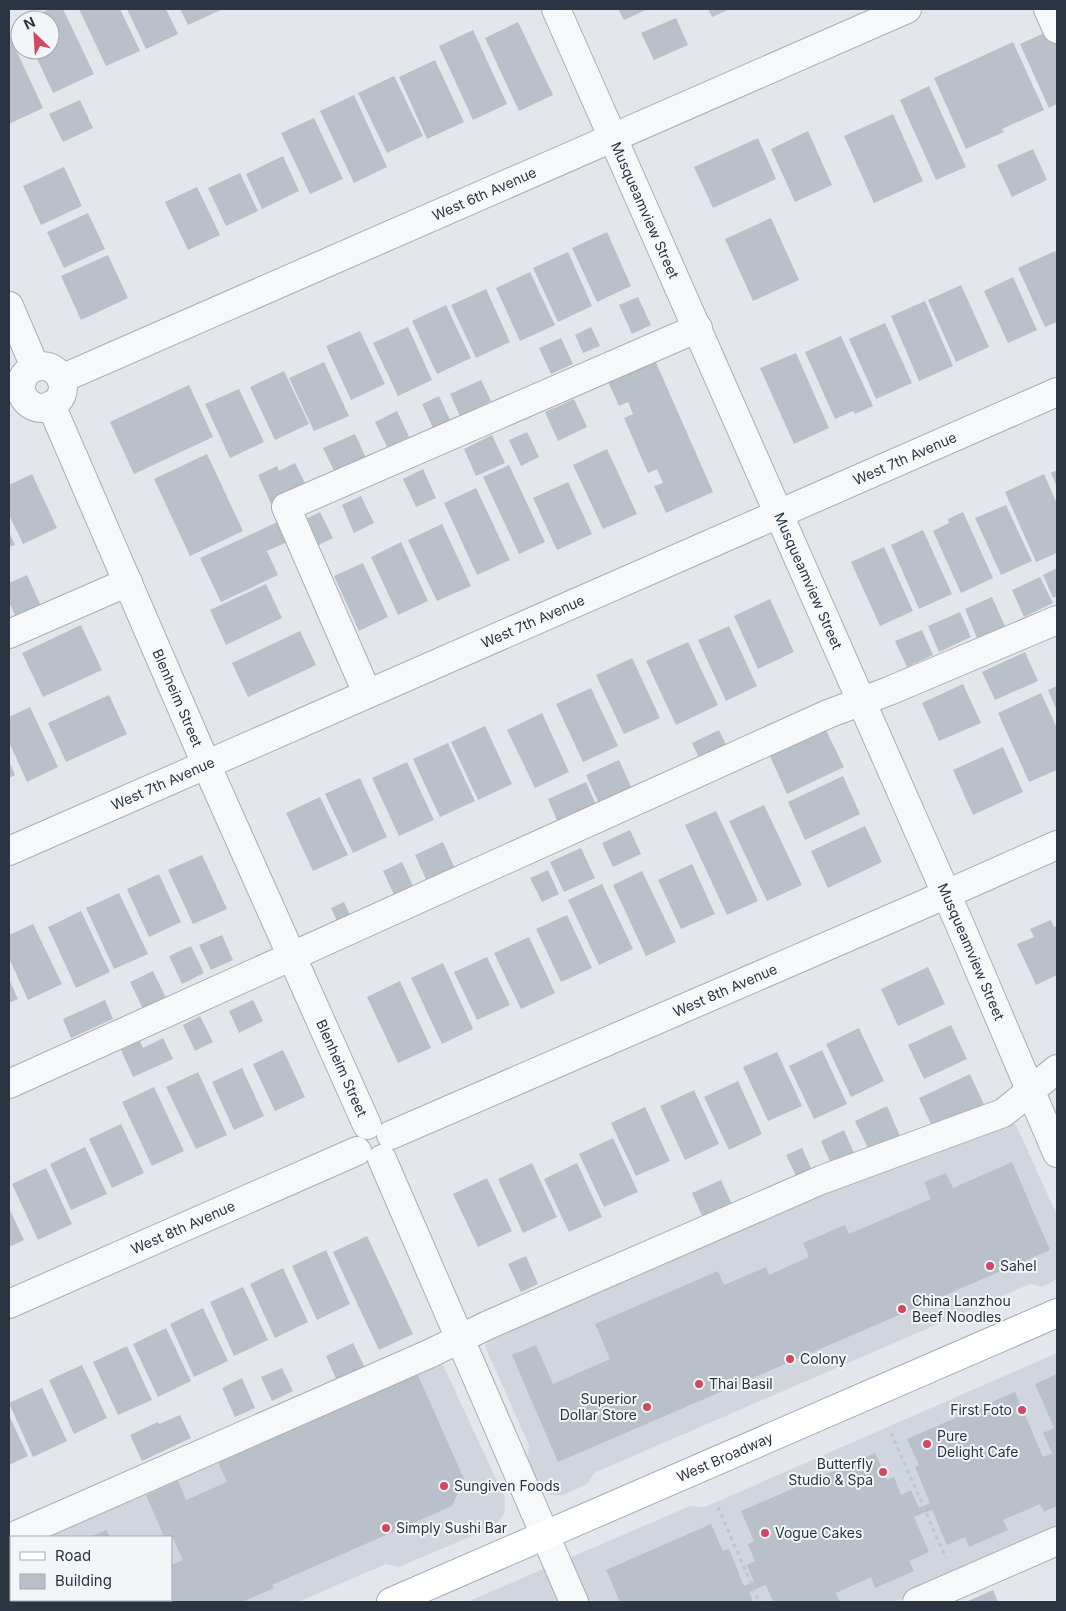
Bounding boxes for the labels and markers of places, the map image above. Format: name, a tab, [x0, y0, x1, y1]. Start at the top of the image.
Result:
place label: Sahel	[1000, 1257, 1037, 1274]
marker: Sahel	[984, 1260, 996, 1272]
place label: China Lanzhou Beef Noodles	[912, 1292, 1011, 1325]
marker: China Lanzhou Beef Noodles	[896, 1303, 908, 1315]
place label: Colony	[800, 1350, 846, 1367]
marker: Colony	[784, 1353, 796, 1365]
place label: Thai Basil	[709, 1375, 773, 1392]
marker: Thai Basil	[693, 1378, 705, 1390]
place label: Superior Dollar Store	[560, 1390, 637, 1423]
marker: Superior Dollar Store	[641, 1401, 653, 1413]
place label: First Foto	[950, 1401, 1012, 1418]
marker: First Foto	[1016, 1404, 1028, 1416]
place label: Pure Delight Cafe	[937, 1427, 1018, 1460]
marker: Pure Delight Cafe	[921, 1438, 933, 1450]
place label: Butterfly Studio & Spa	[788, 1455, 873, 1488]
marker: Butterfly Studio & Spa	[877, 1466, 889, 1478]
place label: Sungiven Foods	[454, 1477, 560, 1494]
marker: Sungiven Foods	[438, 1480, 450, 1492]
place label: Simply Sushi Bar	[396, 1519, 507, 1536]
marker: Simply Sushi Bar	[380, 1522, 392, 1534]
place label: Vogue Cakes	[775, 1524, 862, 1541]
marker: Vogue Cakes	[759, 1527, 771, 1539]

